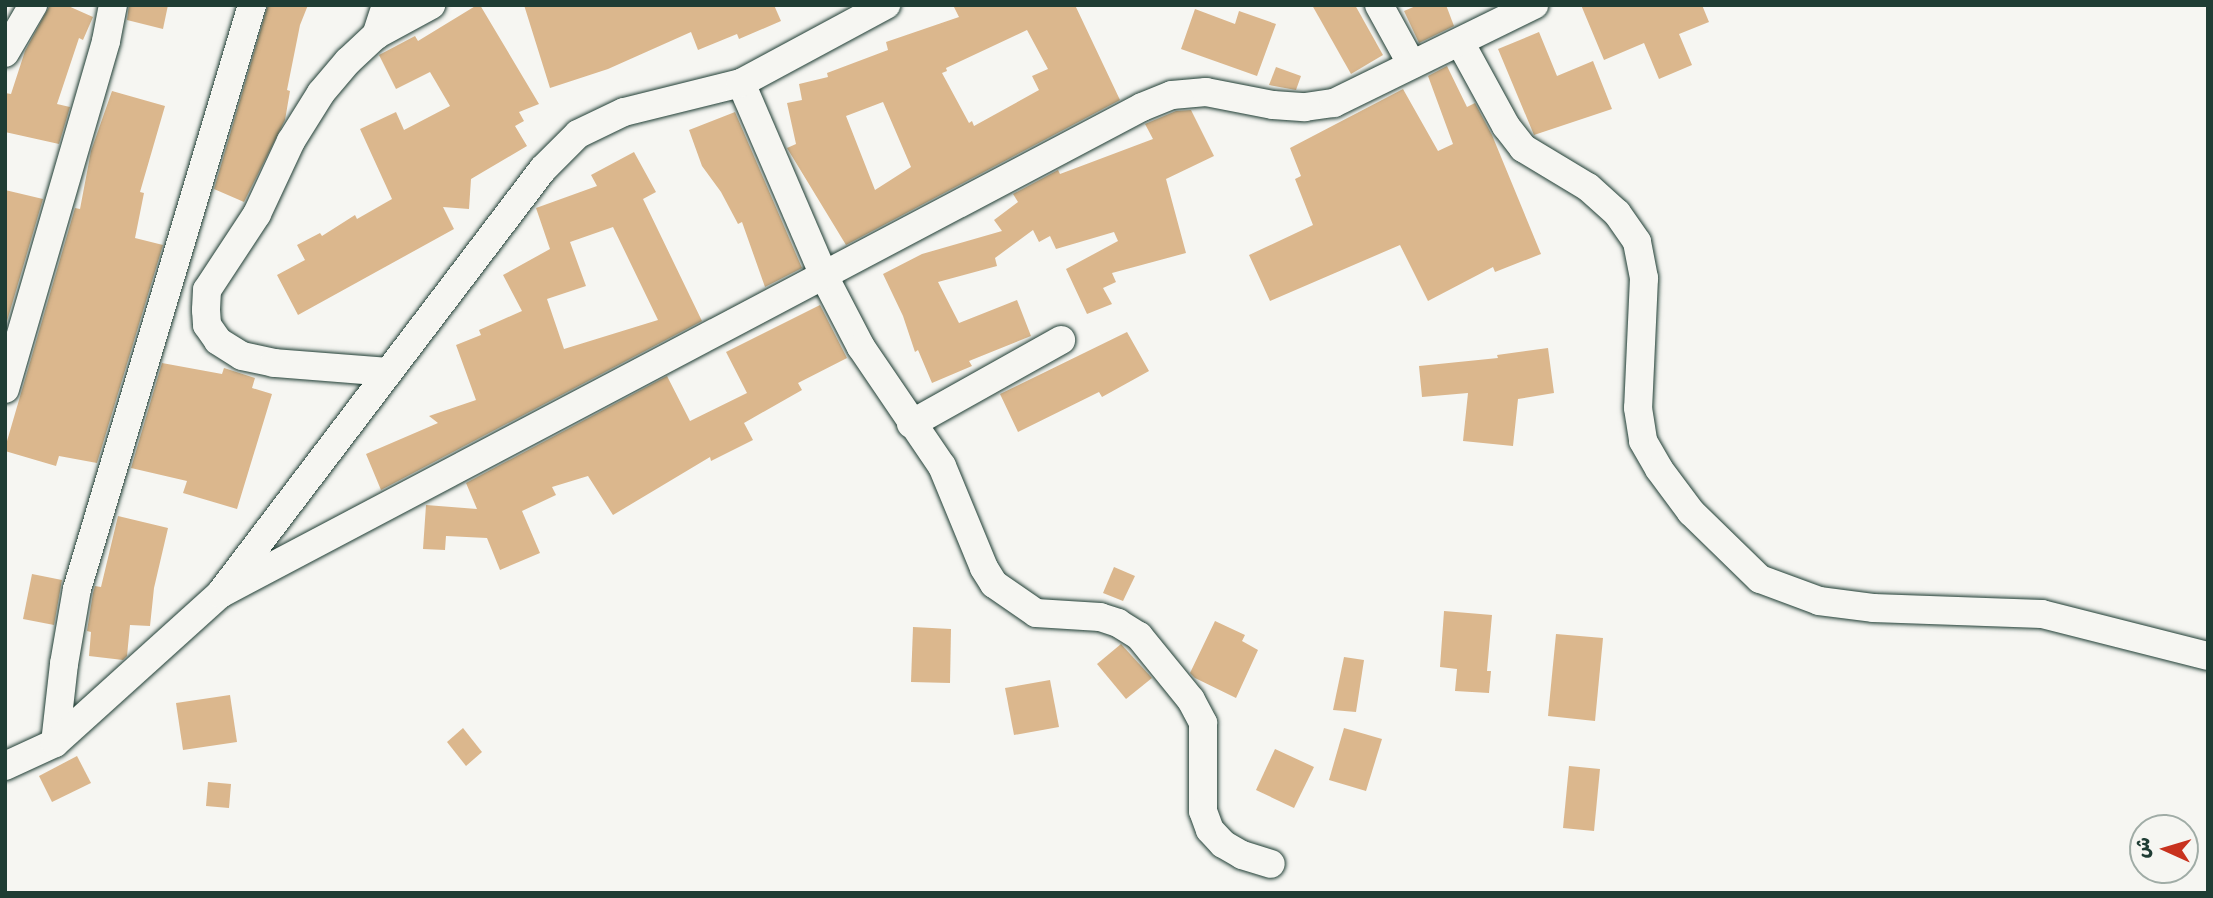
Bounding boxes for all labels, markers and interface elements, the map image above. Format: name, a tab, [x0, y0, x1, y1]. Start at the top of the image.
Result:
north arrow	[2129, 814, 2199, 884]
text: ش	[2130, 836, 2159, 859]

